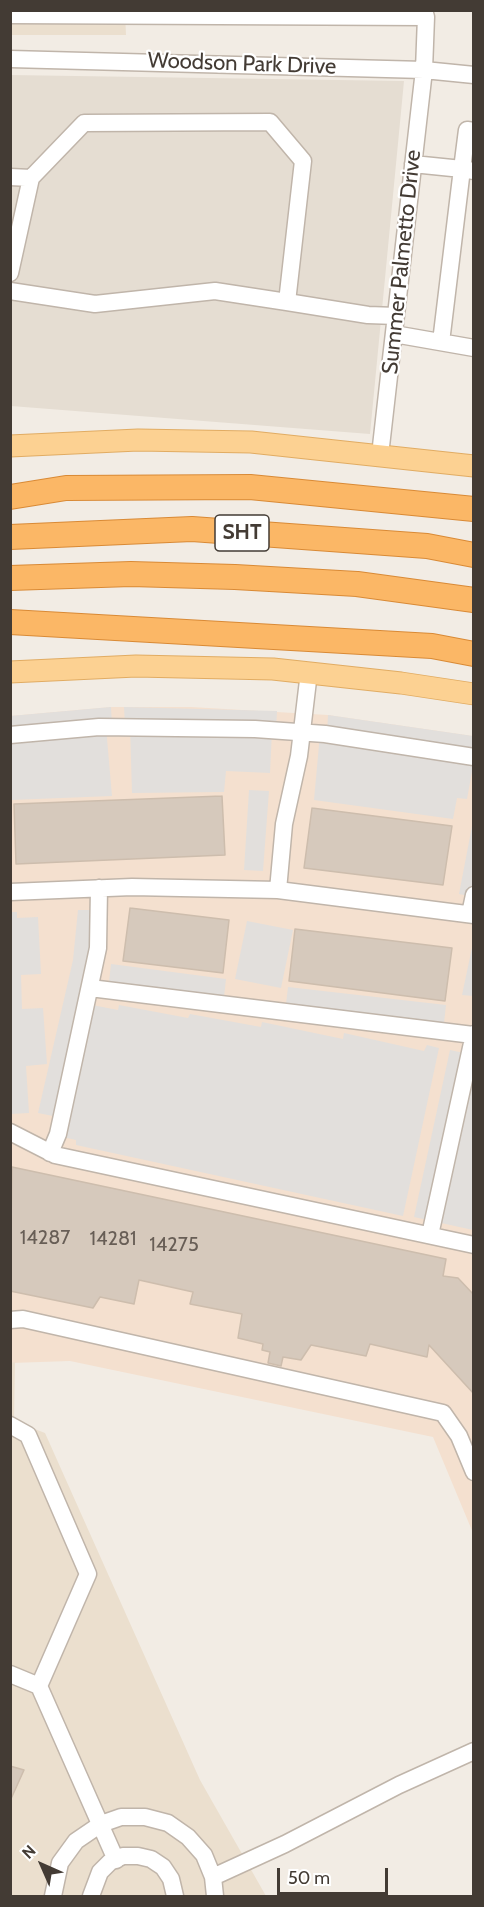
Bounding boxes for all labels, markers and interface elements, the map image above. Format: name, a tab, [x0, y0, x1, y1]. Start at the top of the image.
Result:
street label: Woodson Park Drive	[147, 48, 337, 80]
street label: Summer Palmetto Drive	[377, 148, 427, 376]
road number: SHT	[215, 515, 269, 551]
house number: 14287	[20, 1226, 70, 1250]
house number: 14281	[89, 1227, 137, 1251]
house number: 14275	[149, 1233, 199, 1257]
north arrow	[12, 1835, 72, 1895]
text: N	[18, 1841, 40, 1863]
scale bar	[280, 1856, 391, 1894]
text: 50 m	[288, 1867, 330, 1889]

